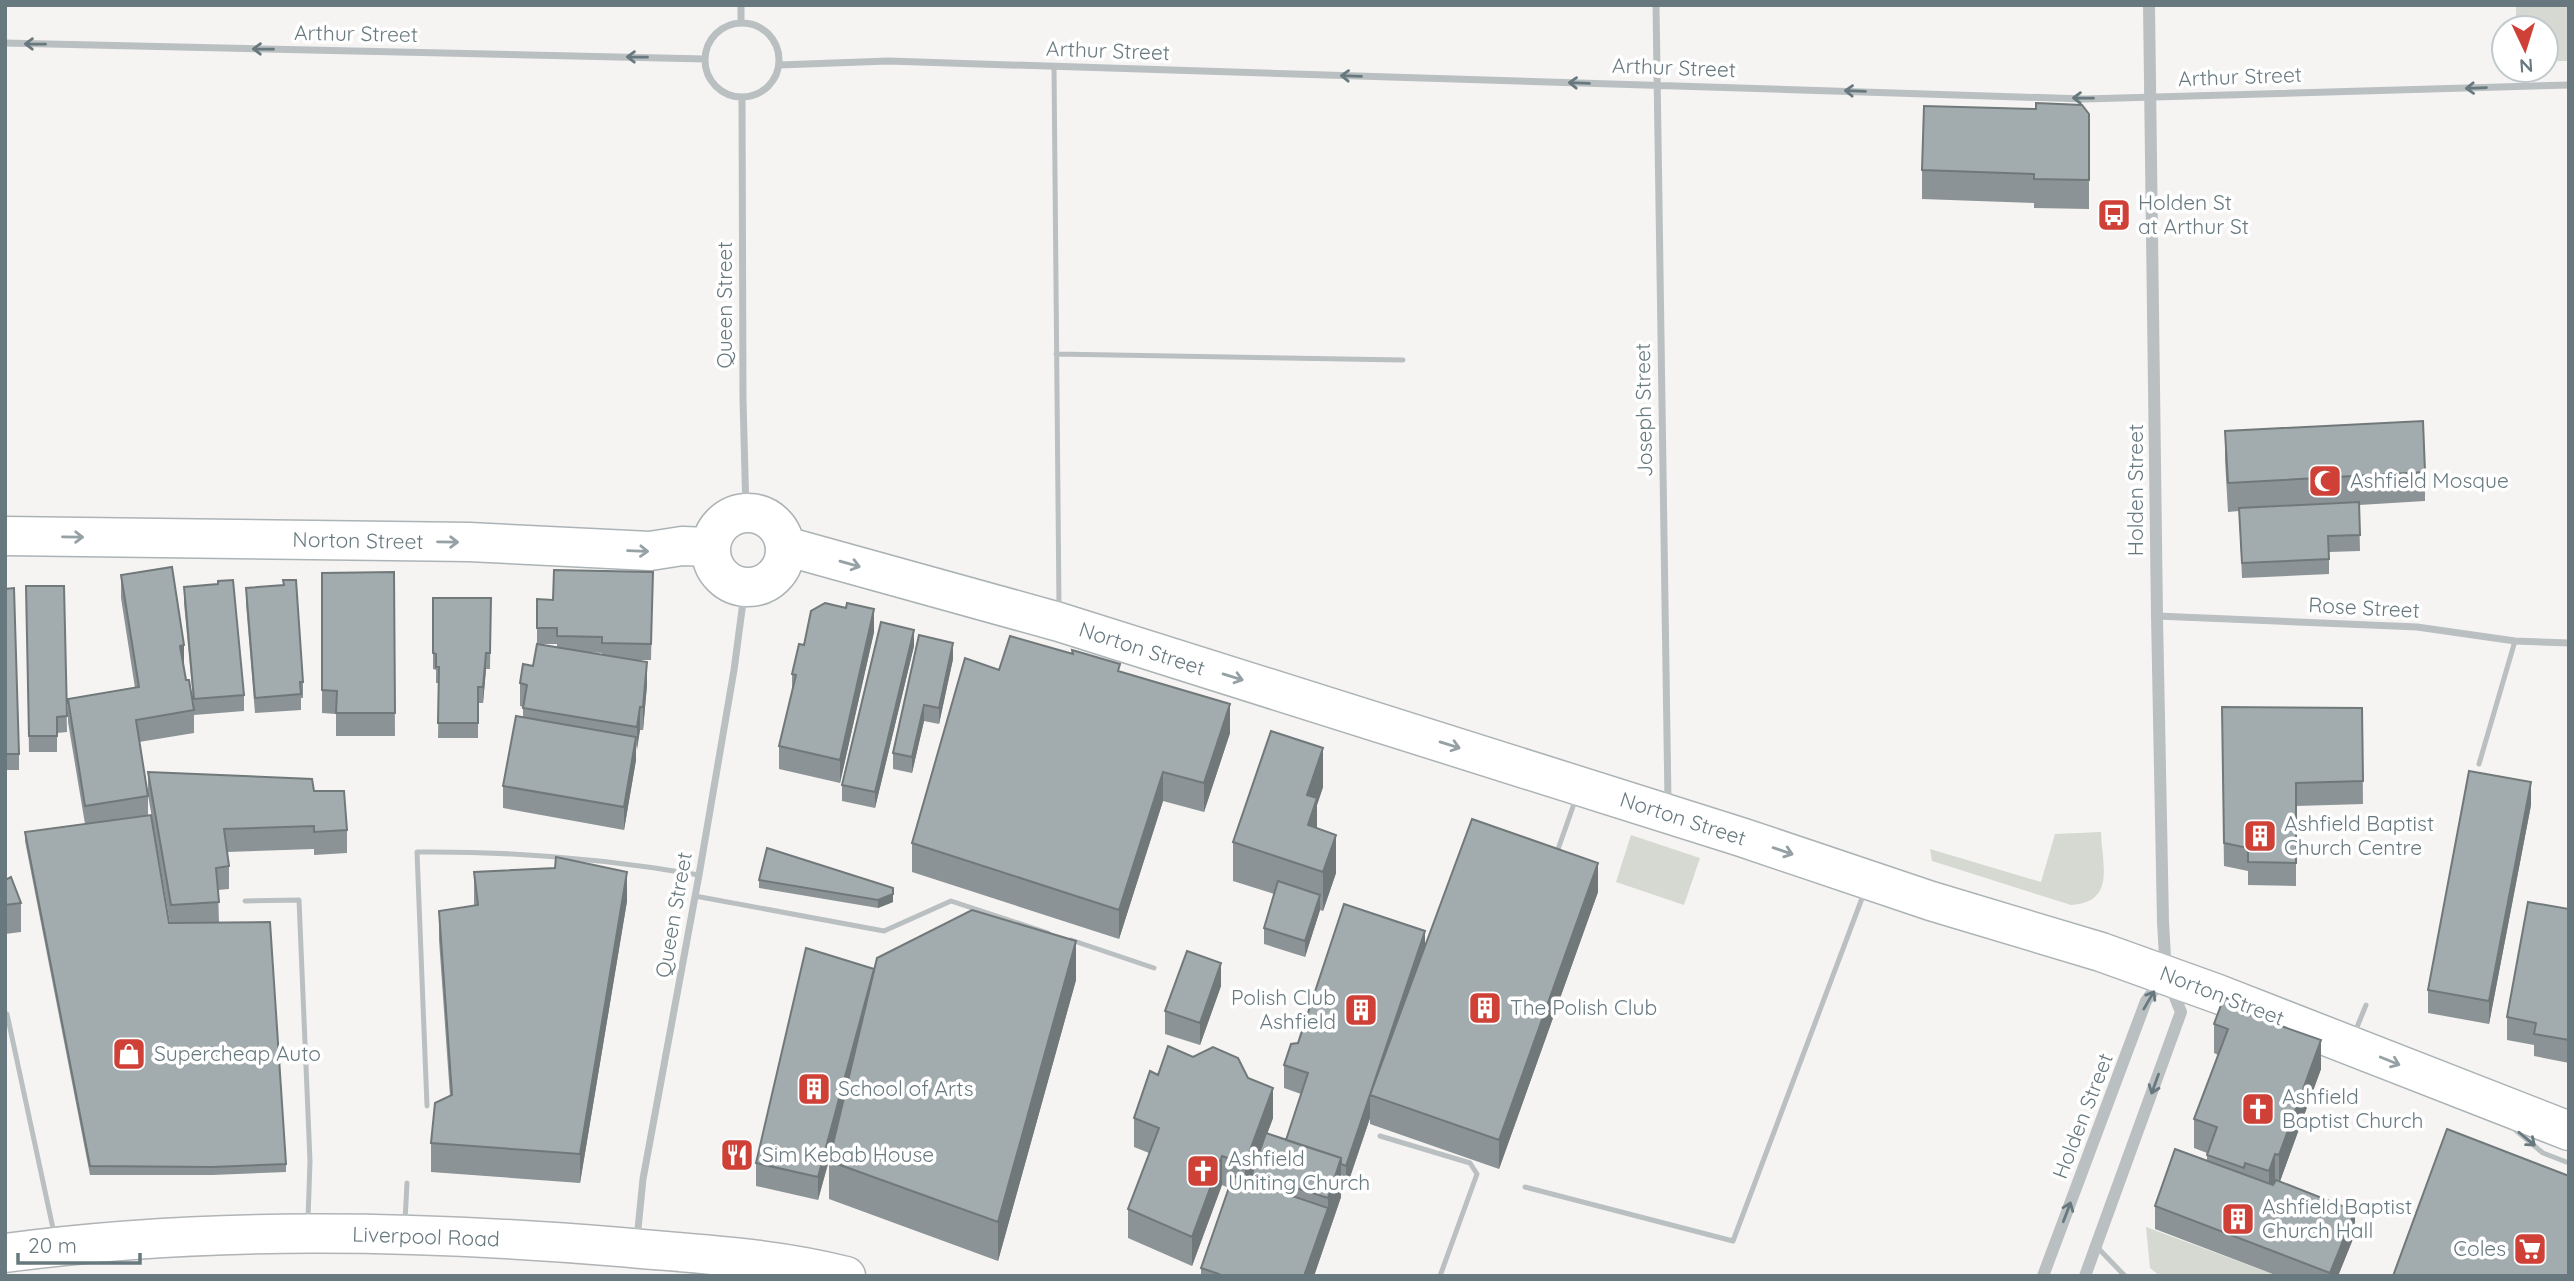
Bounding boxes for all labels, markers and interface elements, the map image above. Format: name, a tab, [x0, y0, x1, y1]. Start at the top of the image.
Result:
north arrow	[2490, 14, 2560, 84]
street label: Arthur Street	[294, 19, 418, 47]
street label: Arthur Street	[1046, 35, 1170, 65]
one-way arrow	[24, 37, 47, 51]
one-way arrow	[251, 42, 274, 56]
one-way arrow	[626, 51, 649, 64]
street label: Arthur Street	[1612, 52, 1736, 82]
text: N	[2518, 54, 2534, 78]
street label: Arthur Street	[2178, 61, 2302, 91]
one-way arrow	[1340, 69, 1363, 82]
one-way arrow	[1568, 76, 1591, 89]
one-way arrow	[2465, 81, 2488, 94]
one-way arrow	[1844, 85, 1867, 98]
one-way arrow	[2071, 91, 2094, 105]
place label: Holden St at Arthur St	[2138, 189, 2249, 239]
bus stop icon: Holden St at Arthur St	[2095, 196, 2133, 234]
street label: Queen Street	[711, 241, 737, 369]
street label: Joseph Street	[1629, 343, 1657, 477]
street label: Holden Street	[2122, 424, 2148, 556]
mosque icon: Ashfield Mosque	[2306, 462, 2344, 500]
place label: Ashfield Mosque	[2350, 467, 2509, 493]
street label: Norton Street	[292, 526, 424, 554]
one-way arrow	[62, 530, 85, 544]
one-way arrow	[436, 535, 459, 549]
one-way arrow	[626, 544, 649, 557]
one-way arrow	[838, 558, 861, 571]
street label: Rose Street	[2308, 591, 2420, 623]
street label: Norton Street	[1076, 615, 1209, 681]
one-way arrow	[1222, 671, 1244, 684]
one-way arrow	[1439, 739, 1461, 752]
street label: Norton Street	[1617, 785, 1750, 851]
place label: Ashfield Baptist Church Centre	[2284, 810, 2434, 860]
building icon: Ashfield Baptist Church Centre	[2241, 817, 2279, 855]
one-way arrow	[1772, 846, 1794, 858]
street label: Queen Street	[649, 850, 697, 980]
street label: Norton Street	[2157, 959, 2288, 1031]
place label: Polish Club Ashfield	[1231, 984, 1336, 1034]
building icon: The Polish Club	[1466, 989, 1504, 1027]
one-way arrow	[2142, 990, 2156, 1010]
building icon: Polish Club Ashfield	[1342, 991, 1380, 1029]
place label: The Polish Club	[1510, 994, 1657, 1020]
shop icon: Supercheap Auto	[110, 1035, 148, 1073]
place label: Supercheap Auto	[154, 1040, 321, 1066]
street label: Holden Street	[2046, 1049, 2118, 1182]
one-way arrow	[2378, 1055, 2400, 1068]
building icon: School of Arts	[795, 1070, 833, 1108]
one-way arrow	[2148, 1073, 2160, 1095]
place label: School of Arts	[838, 1075, 974, 1101]
place label: Ashfield Baptist Church	[2282, 1083, 2423, 1133]
church icon: Ashfield Baptist Church	[2239, 1090, 2277, 1128]
one-way arrow	[2517, 1131, 2535, 1147]
restaurant icon: Sim Kebab House	[718, 1136, 756, 1174]
place label: Sim Kebab House	[762, 1141, 934, 1167]
place label: Ashfield Uniting Church	[1228, 1145, 1370, 1195]
church icon: Ashfield Uniting Church	[1184, 1152, 1222, 1190]
place label: Ashfield Baptist Church Hall	[2262, 1193, 2412, 1243]
building icon: Ashfield Baptist Church Hall	[2219, 1200, 2257, 1238]
one-way arrow	[2062, 1201, 2075, 1223]
street label: Liverpool Road	[352, 1220, 500, 1252]
scale bar	[18, 1222, 140, 1266]
supermarket icon: Coles	[2511, 1230, 2549, 1268]
text: 20 m	[28, 1232, 77, 1258]
place label: Coles	[2453, 1235, 2506, 1261]

